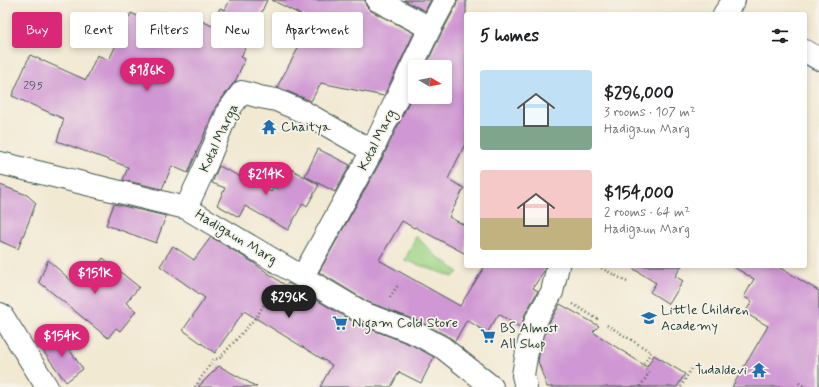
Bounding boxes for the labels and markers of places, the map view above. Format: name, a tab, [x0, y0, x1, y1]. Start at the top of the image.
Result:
pin: $186K	[119, 58, 175, 92]
temple icon: Chaitya	[260, 118, 278, 136]
place label: Chaitya	[281, 118, 331, 136]
pin: $214K	[238, 162, 294, 196]
pin: $151K	[67, 261, 123, 295]
pin: $296K	[261, 285, 317, 319]
place label: Little Children Academy	[661, 301, 749, 335]
school or university icon: Little Children Academy	[640, 309, 658, 327]
supermarket icon: Nigam Cold Store	[331, 314, 349, 332]
place label: Nigam Cold Store	[352, 314, 458, 334]
place label: BS Almost All Shop	[500, 319, 559, 353]
pin: $154K	[34, 324, 90, 358]
supermarket icon: BS Almost All Shop	[479, 327, 497, 345]
place label: Tudaldevi	[695, 361, 747, 379]
temple icon: Tudaldevi	[750, 361, 768, 379]

